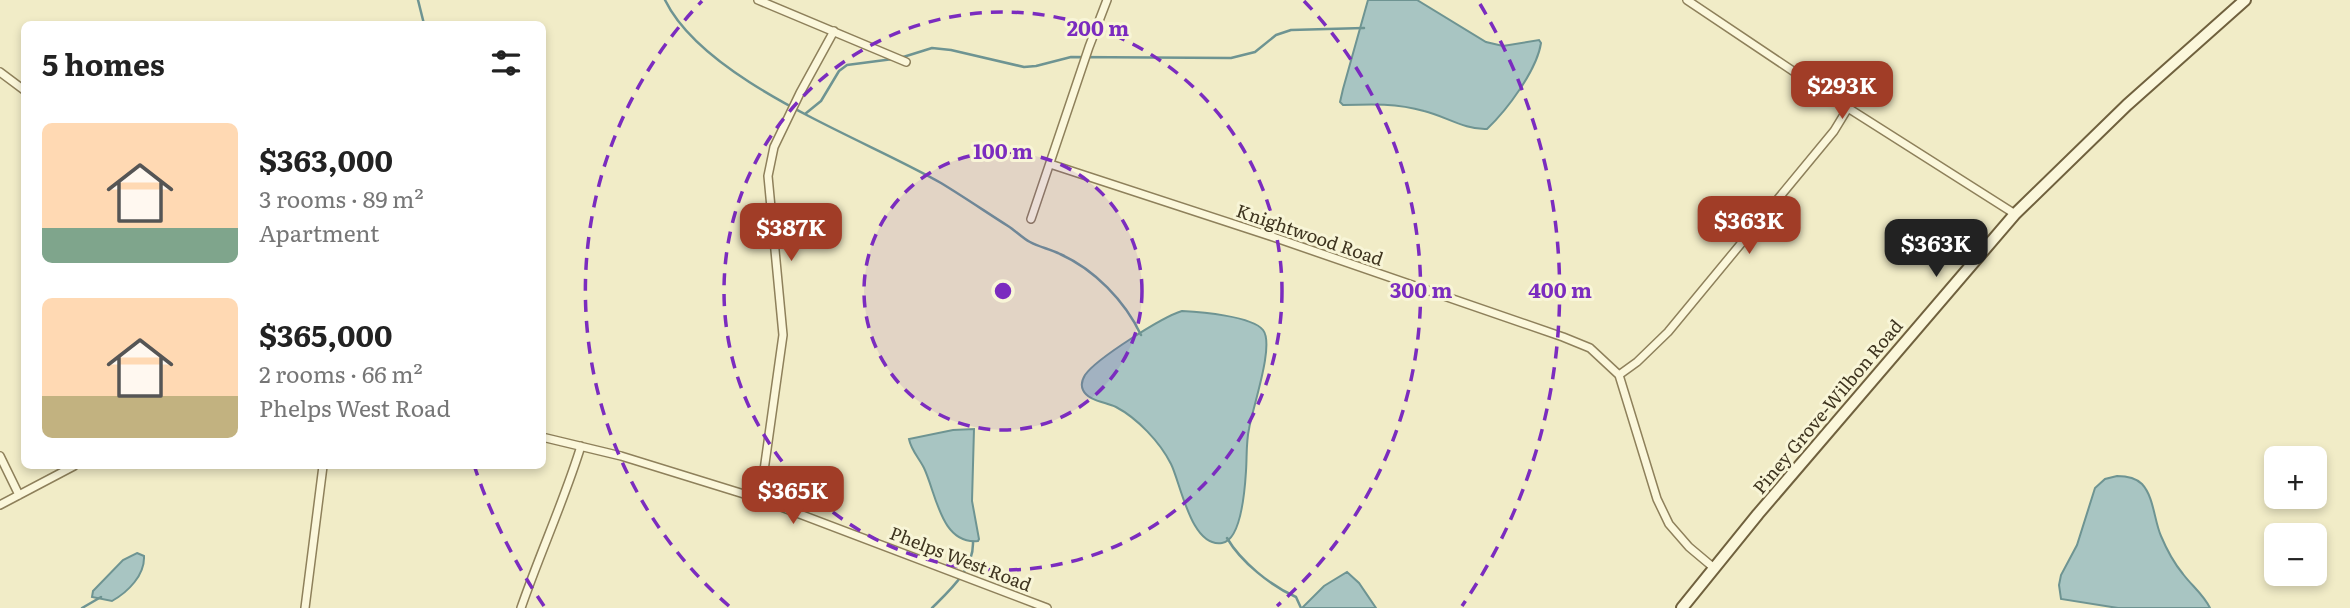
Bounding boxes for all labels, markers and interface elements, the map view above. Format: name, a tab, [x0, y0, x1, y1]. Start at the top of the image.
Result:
text: 200 m	[1067, 11, 1129, 42]
text: 5 homes	[42, 41, 165, 85]
icon: filters	[487, 44, 525, 82]
pin: $293K	[1793, 61, 1891, 121]
text: $293K	[1807, 67, 1877, 101]
text: 100 m	[973, 134, 1033, 165]
text: $363,000	[259, 137, 393, 181]
icon: home	[98, 151, 182, 235]
text: 3 rooms · 89 m²	[259, 181, 424, 215]
street label: Knightwood Road	[1233, 196, 1387, 272]
pin: $363K	[1700, 196, 1798, 256]
text: $363K	[1714, 202, 1784, 236]
pin: $387K	[742, 204, 840, 263]
text: $387K	[756, 209, 826, 243]
text: Apartment	[259, 215, 379, 249]
pin: $363K	[1887, 219, 1985, 279]
text: $363K	[1901, 225, 1971, 259]
text: 300 m	[1390, 273, 1452, 304]
text: 400 m	[1528, 273, 1592, 304]
centre of rings	[991, 279, 1015, 303]
text: $365,000	[259, 312, 393, 356]
street label: Piney Grove-Wilbon Road	[1746, 313, 1908, 499]
icon: home	[98, 326, 182, 410]
text: 2 rooms · 66 m²	[259, 356, 423, 390]
text: Phelps West Road	[259, 390, 450, 424]
map controls	[2264, 446, 2327, 586]
button: +	[2264, 446, 2327, 509]
pin: $365K	[744, 466, 842, 526]
text: $365K	[758, 472, 828, 506]
street label: Phelps West Road	[886, 519, 1036, 597]
button: −	[2264, 523, 2327, 586]

